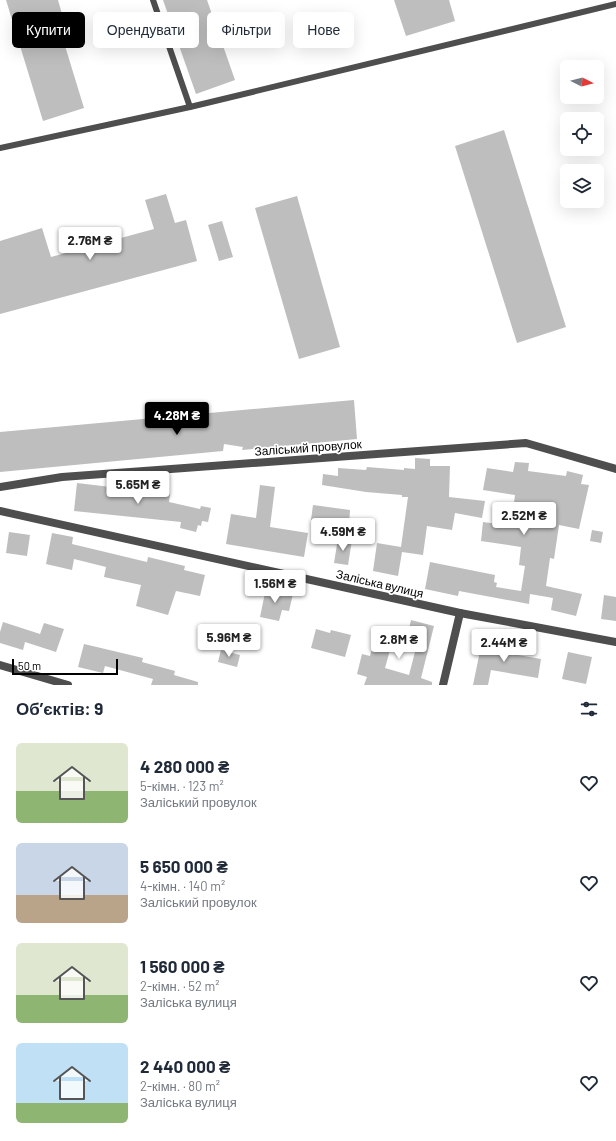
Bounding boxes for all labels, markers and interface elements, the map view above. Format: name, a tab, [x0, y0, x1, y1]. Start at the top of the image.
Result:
chip: Купити	[12, 12, 85, 48]
chip: Орендувати	[93, 12, 199, 48]
chip: Фільтри	[207, 12, 285, 48]
chip: Нове	[293, 12, 354, 48]
north arrow	[560, 60, 604, 104]
map controls	[560, 60, 604, 208]
button: locate	[560, 112, 604, 156]
button: layers	[560, 164, 604, 208]
pin: 2.76M ₴	[53, 227, 127, 261]
text: 2.76M ₴	[68, 232, 112, 248]
pin: 4.28M ₴	[140, 402, 214, 436]
text: 4.28M ₴	[154, 407, 200, 423]
street label: Заліський провулок	[254, 436, 363, 459]
pin: 5.65M ₴	[101, 471, 175, 505]
text: 5.65M ₴	[115, 476, 161, 492]
pin: 2.52M ₴	[487, 502, 561, 536]
text: 2.52M ₴	[501, 507, 547, 523]
pin: 4.59M ₴	[306, 518, 380, 552]
text: 4.59M ₴	[320, 523, 366, 539]
street label: Заліська вулиця	[335, 566, 425, 601]
pin: 1.56M ₴	[238, 570, 312, 604]
text: 1.56M ₴	[254, 575, 296, 591]
pin: 5.96M ₴	[192, 624, 266, 658]
pin: 2.8M ₴	[366, 626, 432, 660]
text: 5.96M ₴	[207, 629, 251, 645]
pin: 2.44M ₴	[467, 629, 541, 663]
text: 2.8M ₴	[380, 631, 418, 647]
text: 2.44M ₴	[480, 634, 528, 650]
scale bar	[12, 657, 118, 676]
text: 50 m	[18, 659, 41, 672]
text: Об’єктів: 9	[16, 698, 103, 718]
icon: filters	[578, 698, 600, 720]
text: 4 280 000 ₴	[140, 756, 229, 776]
icon: home	[48, 759, 96, 807]
icon: heart	[578, 772, 600, 794]
text: 5-кімн. · 123 m²	[140, 778, 224, 794]
text: Заліський провулок	[140, 794, 257, 810]
text: 5 650 000 ₴	[140, 856, 228, 876]
icon: home	[48, 859, 96, 907]
icon: heart	[578, 872, 600, 894]
text: 4-кімн. · 140 m²	[140, 878, 225, 894]
text: Заліський провулок	[140, 894, 257, 910]
text: 1 560 000 ₴	[140, 956, 225, 976]
icon: home	[48, 959, 96, 1007]
icon: heart	[578, 972, 600, 994]
text: 2-кімн. · 52 m²	[140, 978, 220, 994]
text: Заліська вулиця	[140, 994, 237, 1010]
text: 2 440 000 ₴	[140, 1056, 230, 1076]
icon: home	[48, 1059, 96, 1107]
icon: heart	[578, 1072, 600, 1094]
text: 2-кімн. · 80 m²	[140, 1078, 220, 1094]
text: Заліська вулиця	[140, 1094, 237, 1110]

